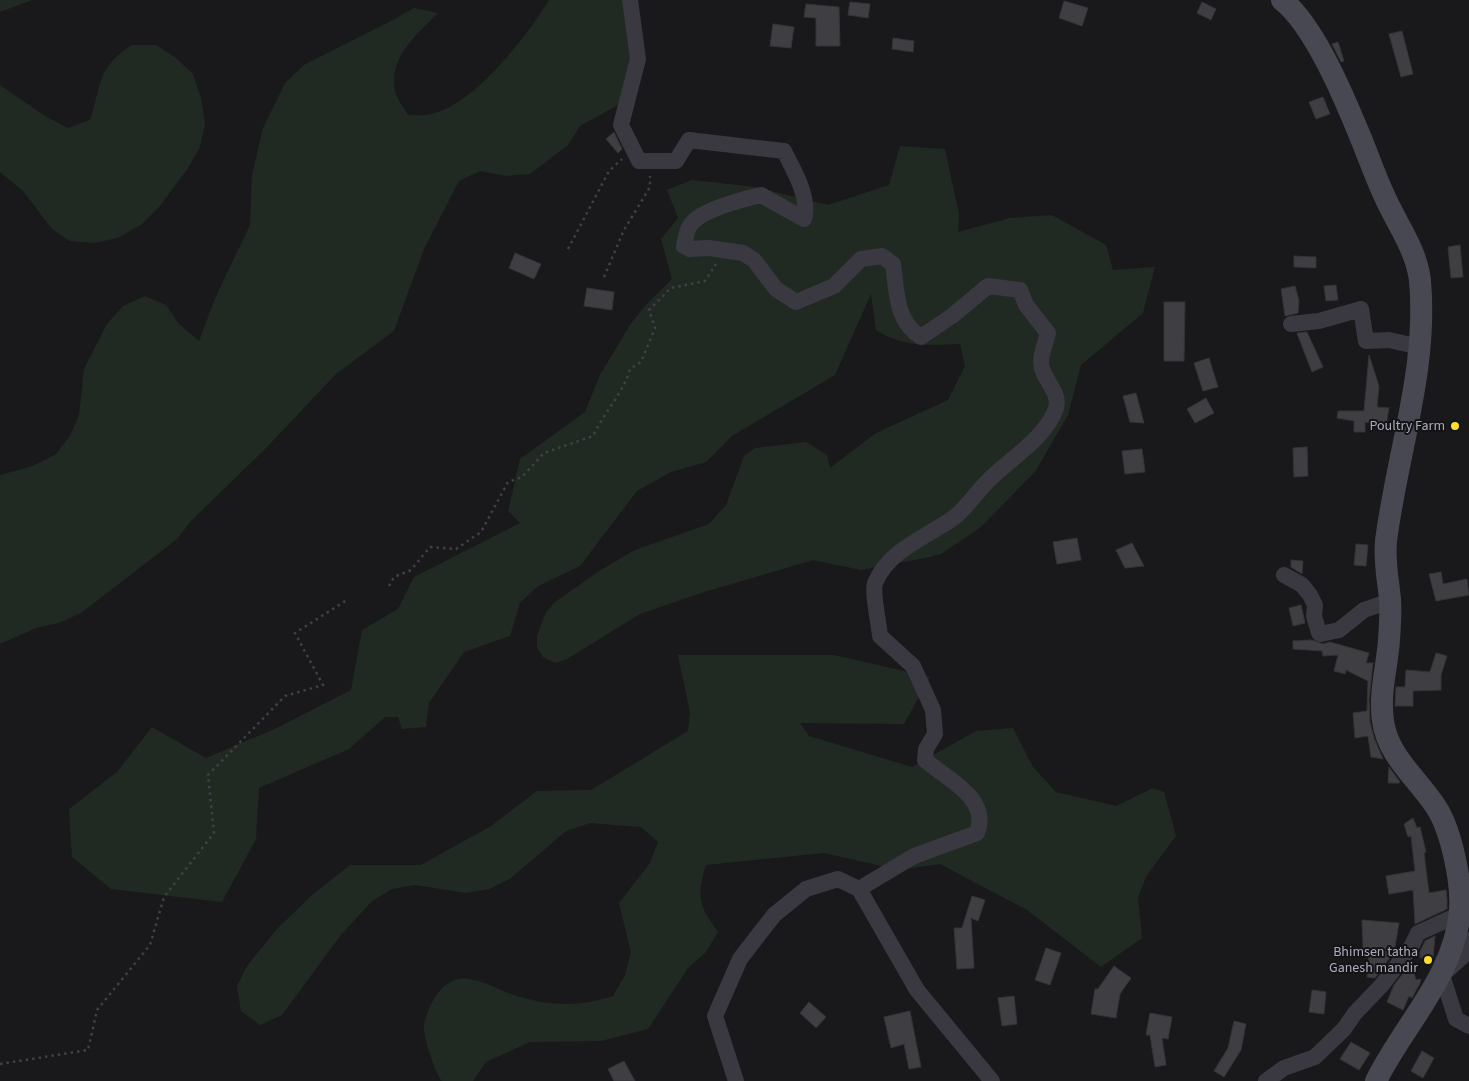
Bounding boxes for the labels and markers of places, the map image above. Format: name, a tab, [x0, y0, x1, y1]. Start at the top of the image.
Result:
place label: Poultry Farm	[1369, 416, 1445, 436]
marker: Poultry Farm	[1449, 420, 1461, 432]
place label: Bhimsen tatha Ganesh mandir	[1329, 942, 1418, 978]
marker: Bhimsen tatha Ganesh mandir	[1422, 954, 1434, 966]

